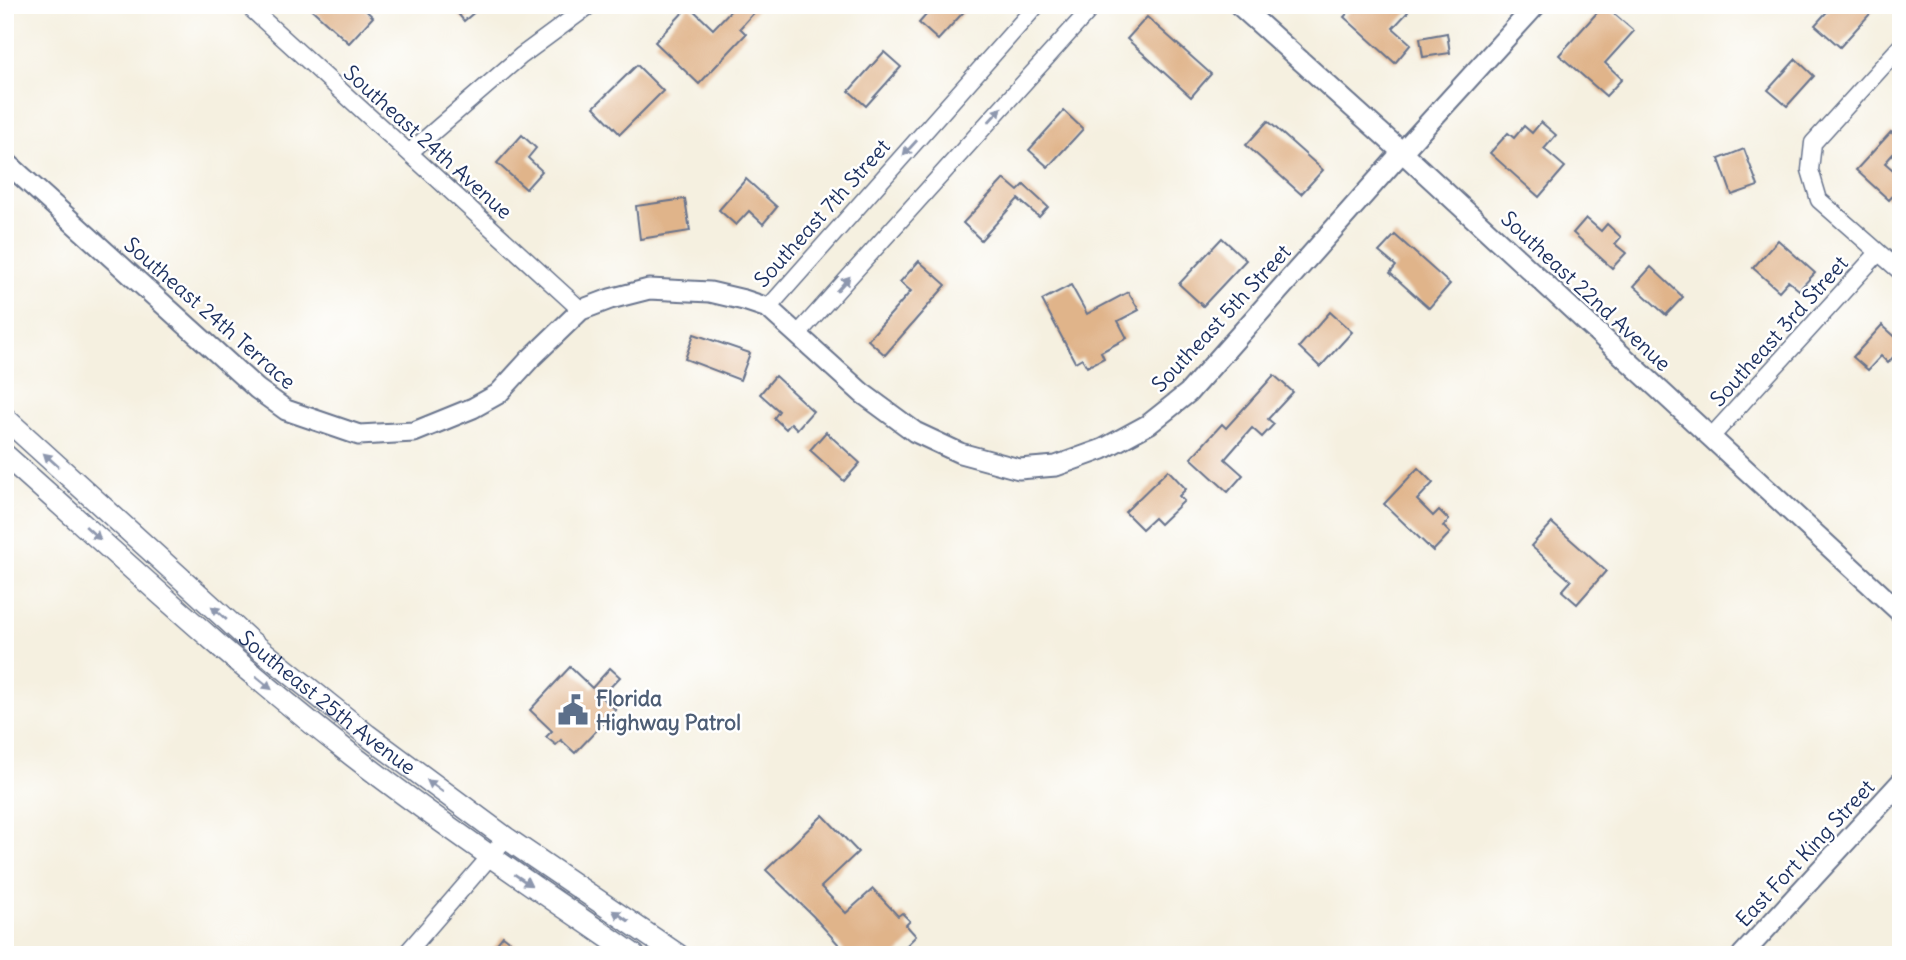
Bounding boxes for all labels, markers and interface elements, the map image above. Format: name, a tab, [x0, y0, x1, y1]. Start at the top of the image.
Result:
street label: Southeast 24th Avenue	[338, 59, 518, 225]
one-way arrow	[987, 106, 1003, 124]
street label: Southeast 7th Street	[748, 133, 896, 293]
one-way arrow	[903, 139, 919, 156]
street label: Southeast 22nd Avenue	[1495, 205, 1677, 377]
street label: Southeast 24th Terrace	[119, 231, 301, 395]
street label: Southeast 5th Street	[1146, 239, 1296, 397]
street label: Southeast 3rd Street	[1704, 250, 1854, 412]
one-way arrow	[835, 275, 851, 293]
one-way arrow	[43, 452, 60, 468]
one-way arrow	[84, 525, 102, 541]
one-way arrow	[210, 605, 228, 621]
street label: Southeast 25th Avenue	[233, 624, 421, 780]
one-way arrow	[255, 675, 272, 690]
place label: Florida Highway Patrol	[596, 685, 741, 736]
public building icon: Florida Highway Patrol	[556, 693, 590, 727]
street label: East Fort King Street	[1730, 774, 1880, 932]
one-way arrow	[426, 779, 444, 793]
one-way arrow	[513, 873, 533, 886]
one-way arrow	[611, 910, 631, 923]

